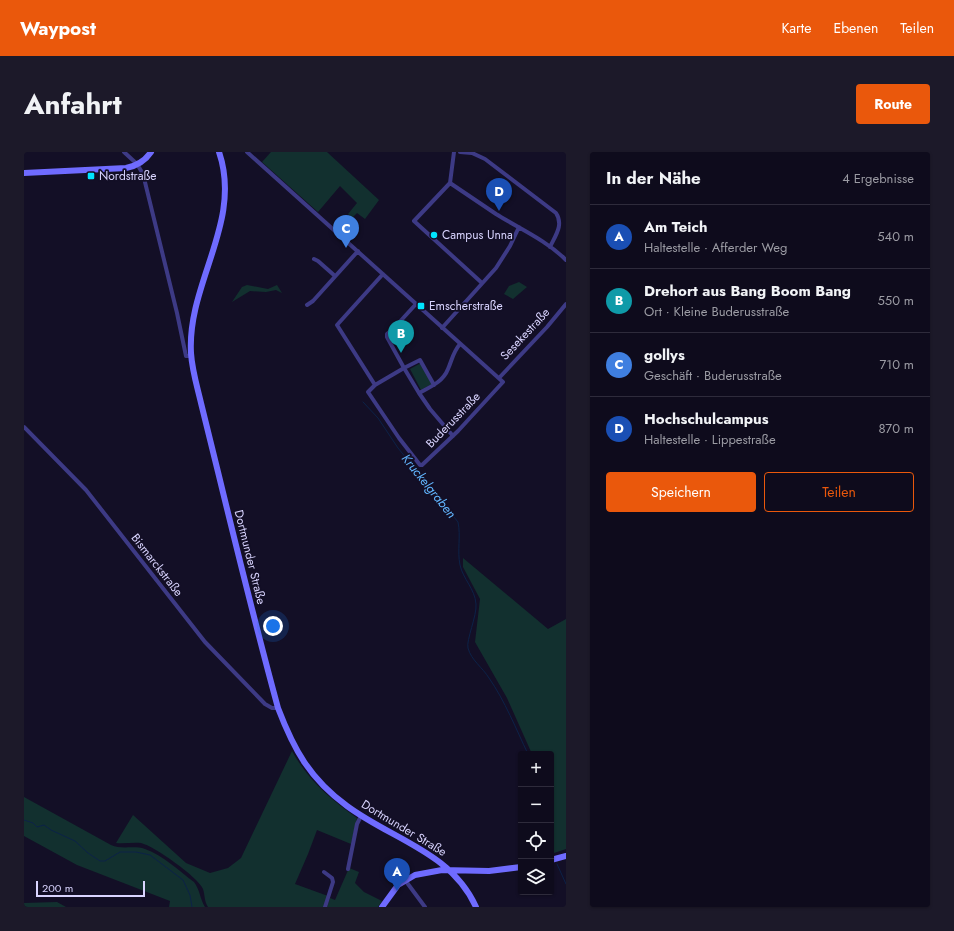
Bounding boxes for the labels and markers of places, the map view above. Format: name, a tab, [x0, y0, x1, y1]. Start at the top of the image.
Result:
place label: Nordstraße	[99, 167, 156, 185]
marker: Nordstraße	[86, 171, 96, 181]
pin: D	[486, 178, 512, 211]
pin: C	[333, 215, 359, 248]
place label: Campus Unna	[442, 226, 513, 244]
marker: Campus Unna	[429, 230, 439, 240]
place label: Emscherstraße	[429, 297, 503, 315]
marker: Emscherstraße	[416, 301, 426, 311]
pin: B	[388, 320, 414, 353]
pin: A	[384, 858, 410, 891]

